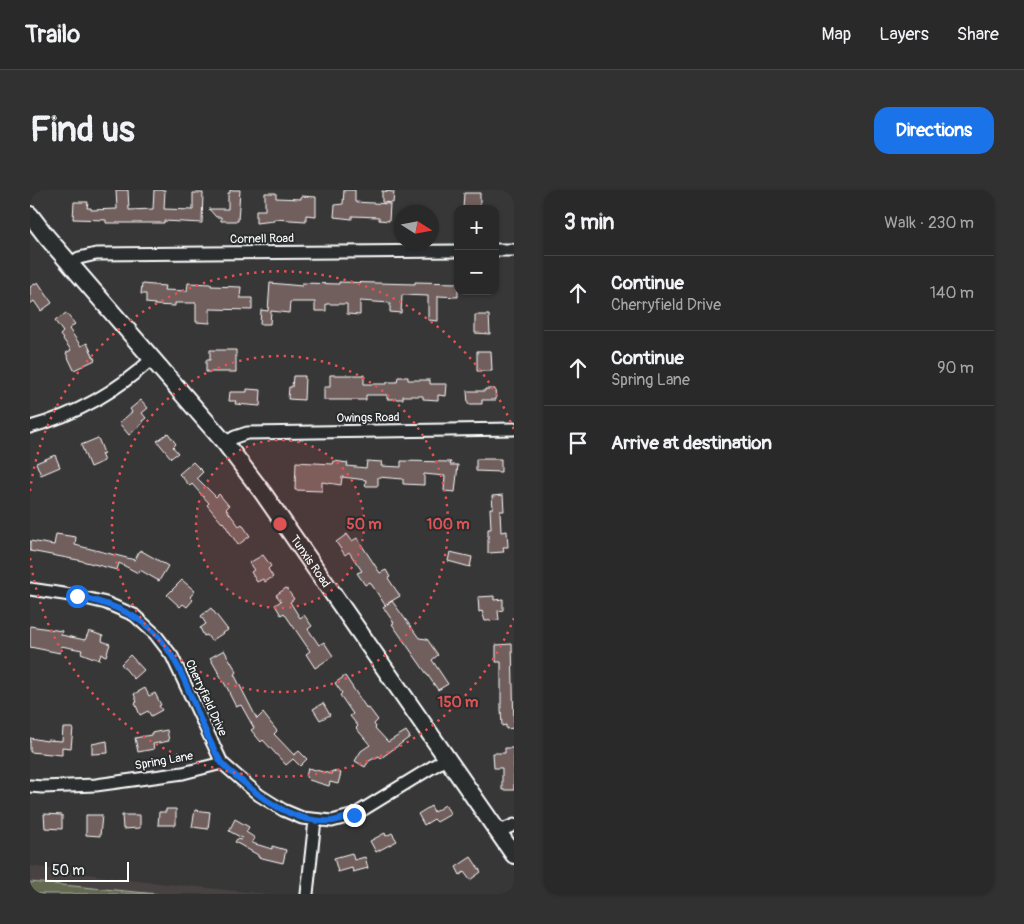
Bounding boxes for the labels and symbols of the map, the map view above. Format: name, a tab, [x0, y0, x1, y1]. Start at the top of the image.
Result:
north arrow	[394, 205, 439, 250]
street label: Cornell Road	[230, 231, 294, 247]
street label: Owings Road	[336, 410, 400, 426]
centre of rings	[271, 515, 289, 533]
text: 50 m	[347, 515, 381, 534]
text: 100 m	[427, 515, 469, 534]
street label: Tunxis Road	[287, 532, 334, 590]
route start	[66, 585, 89, 608]
street label: Cherryfield Drive	[182, 657, 230, 739]
text: 150 m	[438, 693, 478, 712]
street label: Spring Lane	[134, 748, 194, 774]
route end	[343, 804, 366, 827]
scale bar	[45, 859, 129, 882]

